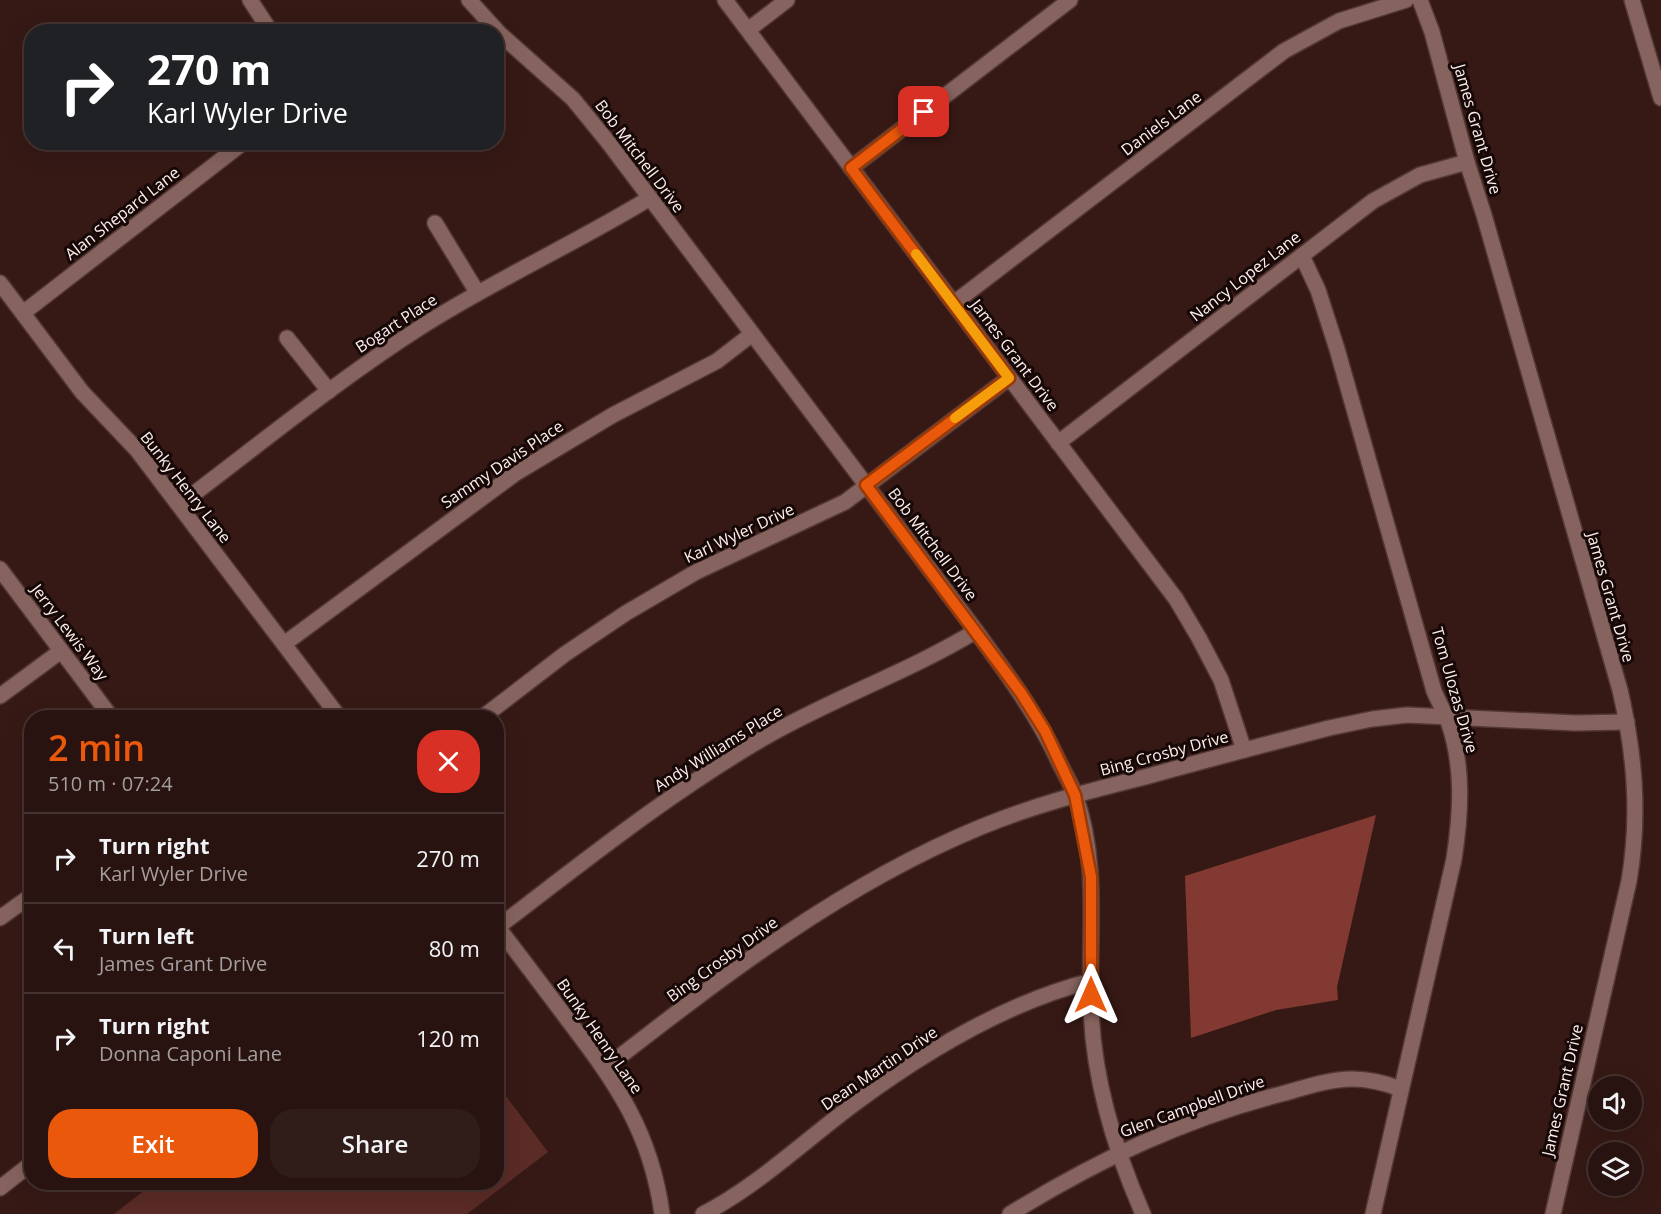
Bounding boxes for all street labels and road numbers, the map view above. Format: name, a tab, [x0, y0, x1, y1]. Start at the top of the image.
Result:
street label: James Grant Drive	[1448, 59, 1507, 197]
street label: Daniels Lane	[1116, 86, 1206, 160]
street label: Bob Mitchell Drive	[590, 95, 690, 217]
street label: Alan Shepard Lane	[60, 161, 184, 265]
street label: Nancy Lopez Lane	[1185, 226, 1305, 326]
street label: Bogart Place	[351, 288, 441, 358]
street label: James Grant Drive	[964, 293, 1064, 415]
street label: Sammy Davis Place	[437, 415, 567, 513]
street label: Bunky Henry Lane	[136, 427, 237, 547]
street label: Bob Mitchell Drive	[883, 483, 983, 605]
street label: Karl Wyler Drive	[680, 498, 798, 568]
street label: James Grant Drive	[1581, 527, 1640, 665]
street label: Jerry Lewis Way	[25, 578, 114, 686]
street label: Tom Ulozas Drive	[1426, 624, 1484, 756]
street label: Andy Williams Place	[650, 700, 786, 796]
street label: Bing Crosby Drive	[1097, 725, 1231, 781]
street label: Bing Crosby Drive	[662, 911, 782, 1007]
street label: Bunky Henry Lane	[552, 974, 648, 1098]
street label: Dean Martin Drive	[816, 1021, 942, 1115]
street label: James Grant Drive	[1536, 1022, 1588, 1160]
street label: Glen Campbell Drive	[1117, 1070, 1267, 1142]

